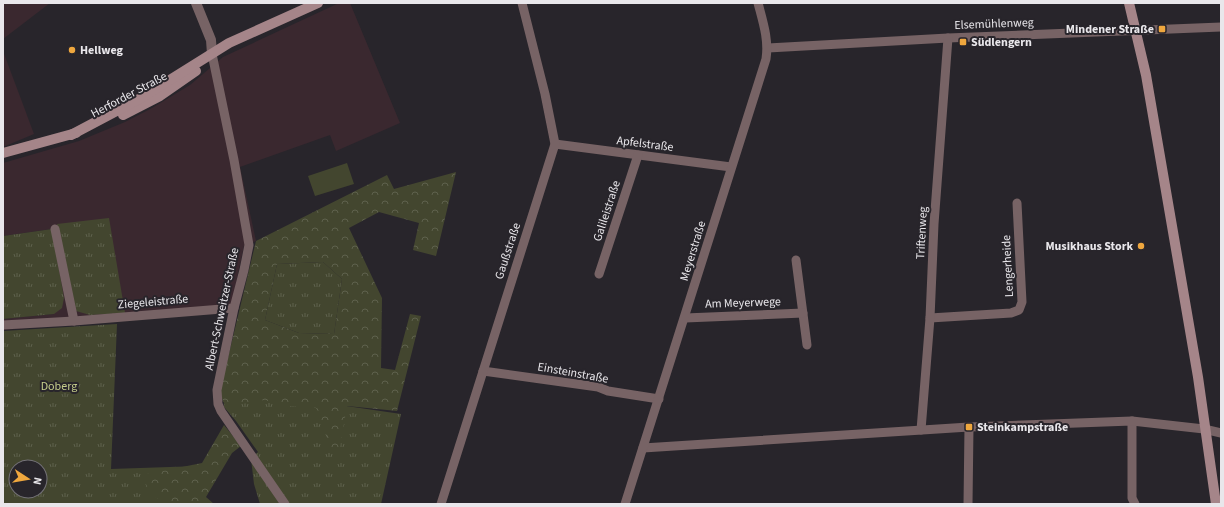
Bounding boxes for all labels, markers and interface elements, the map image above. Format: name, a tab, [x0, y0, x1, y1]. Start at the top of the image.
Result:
street label: Elsemühlenweg	[954, 14, 1034, 34]
place label: Mindener Straße	[1066, 21, 1154, 38]
marker: Mindener Straße	[1157, 24, 1167, 34]
place label: Südlengern	[971, 34, 1032, 51]
marker: Südlengern	[958, 37, 968, 47]
place label: Hellweg	[80, 42, 123, 59]
marker: Hellweg	[67, 45, 77, 55]
street label: Herforder Straße	[88, 68, 170, 122]
street label: Apfelstraße	[616, 132, 674, 156]
street label: Galileistraße	[589, 178, 625, 244]
street label: Triftenweg	[912, 206, 932, 260]
street label: Meyerstraße	[676, 219, 710, 283]
street label: Gaußstraße	[491, 220, 525, 281]
street label: Lengerheide	[998, 234, 1018, 298]
place label: Musikhaus Stork	[1045, 238, 1133, 255]
marker: Musikhaus Stork	[1136, 241, 1146, 251]
street label: Albert-Schweitzer-Straße	[201, 246, 243, 372]
street label: Ziegeleistraße	[117, 290, 189, 314]
street label: Am Meyerwege	[705, 293, 781, 313]
street label: Einsteinstraße	[536, 358, 610, 388]
park label: Doberg	[41, 378, 77, 395]
place label: Steinkampstraße	[977, 419, 1068, 436]
marker: Steinkampstraße	[964, 422, 974, 432]
north arrow	[8, 459, 48, 499]
text: N	[29, 476, 45, 486]

